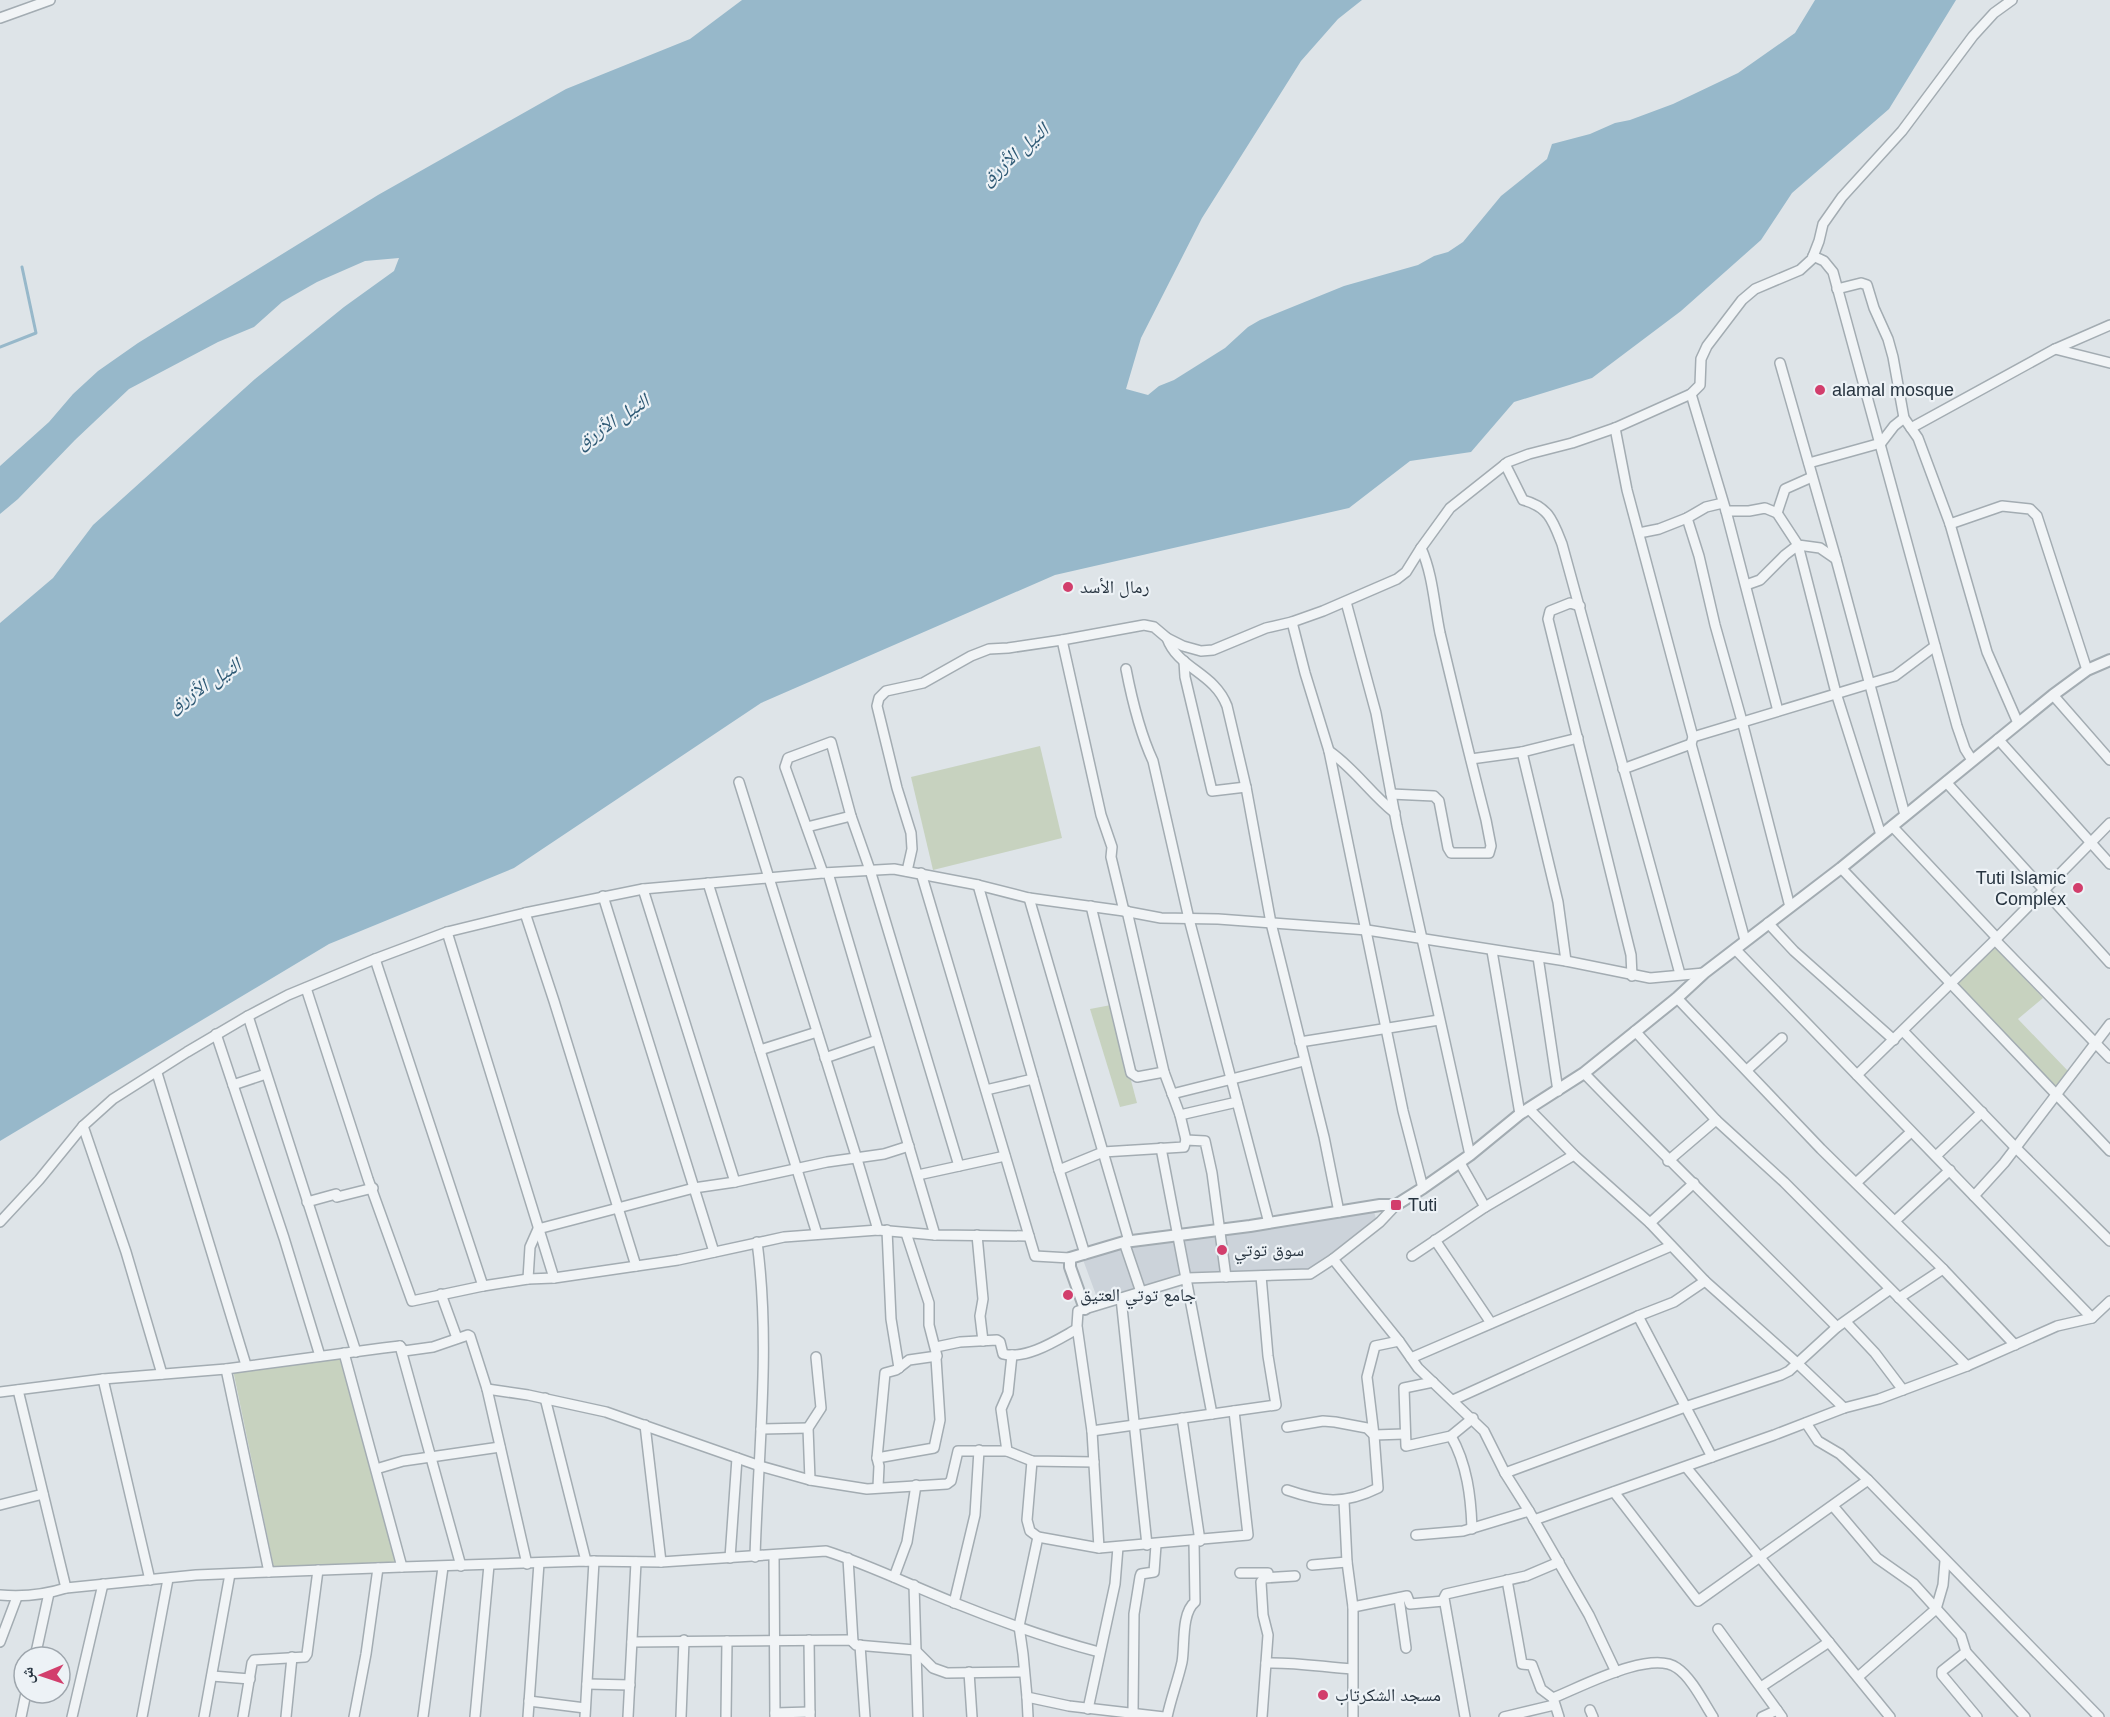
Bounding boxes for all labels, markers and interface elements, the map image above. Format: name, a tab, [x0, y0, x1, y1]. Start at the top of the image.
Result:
water label: النيل الأزرق	[975, 117, 1056, 191]
place label: alamal mosque	[1832, 380, 1954, 400]
marker: alamal mosque	[1813, 383, 1827, 397]
water label: النيل الأزرق	[571, 388, 656, 454]
place label: رمال الأسد	[1080, 577, 1149, 598]
marker: رمال الأسد	[1061, 580, 1075, 594]
water label: النيل الأزرق	[163, 652, 248, 718]
place label: Tuti Islamic Complex	[1976, 868, 2066, 909]
marker: Tuti Islamic Complex	[2071, 881, 2085, 895]
place label: Tuti	[1408, 1195, 1437, 1215]
marker: Tuti	[1389, 1198, 1403, 1212]
place label: سوق توتي	[1234, 1240, 1304, 1265]
marker: سوق توتي	[1215, 1243, 1229, 1257]
place label: جامع توتي العتيق	[1080, 1285, 1196, 1310]
marker: جامع توتي العتيق	[1061, 1288, 1075, 1302]
north arrow	[12, 1645, 72, 1705]
text: ش	[19, 1667, 37, 1684]
place label: مسجد الشكرتاب	[1335, 1685, 1441, 1706]
marker: مسجد الشكرتاب	[1316, 1688, 1330, 1702]

